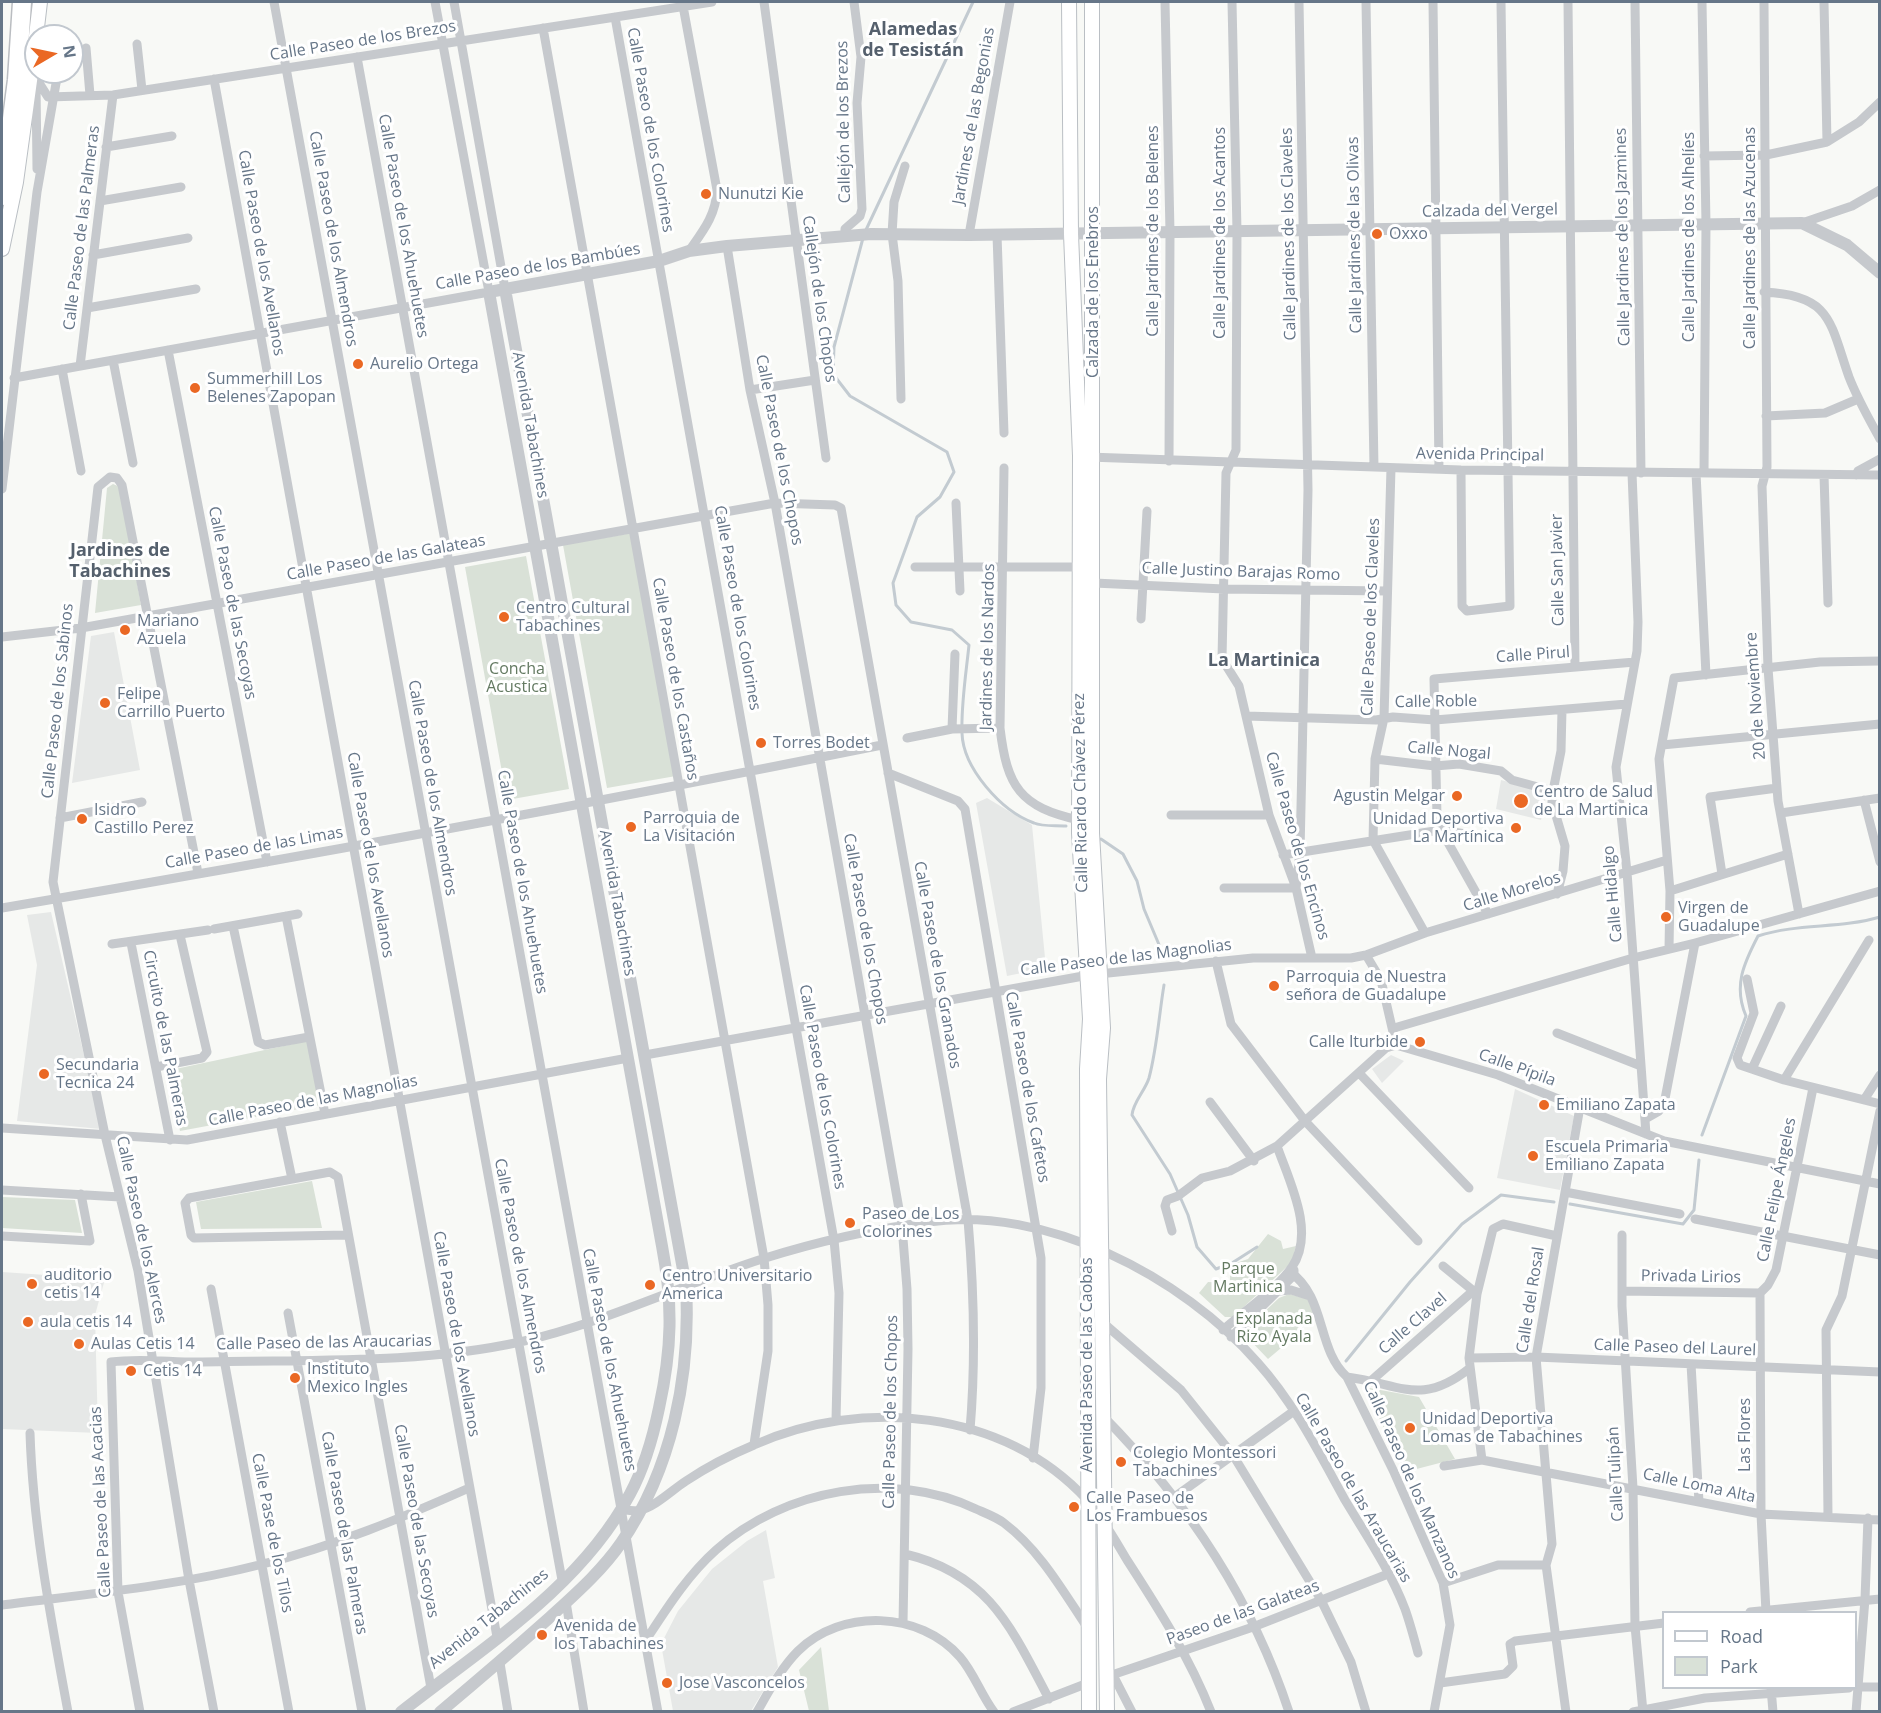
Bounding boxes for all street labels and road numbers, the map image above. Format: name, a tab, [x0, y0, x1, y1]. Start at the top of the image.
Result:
street label: Calle Paseo de los Brezos	[269, 17, 457, 65]
street label: Calle Paseo de los Colorines	[623, 26, 677, 234]
street label: Jardines de las Begonias	[949, 26, 999, 206]
street label: Callejón de los Brezos	[833, 41, 855, 203]
street label: Calle Paseo de los Ahuehuetes	[374, 112, 432, 340]
street label: Calle Paseo de las Palmeras	[60, 125, 104, 331]
street label: Calle Jardines de los Belenes	[1143, 125, 1163, 337]
street label: Calle Jardines de los Acantos	[1210, 127, 1230, 339]
street label: Calle Jardines de los Claveles	[1278, 127, 1300, 341]
street label: Calle Jardines de las Azucenas	[1740, 127, 1760, 349]
street label: Calle Jardines de los Jazmines	[1611, 128, 1635, 346]
street label: Calle Paseo de los Almendros	[305, 130, 361, 348]
street label: Calle Jardines de los Alhelíes	[1679, 132, 1699, 342]
street label: Calle Jardines de las Olivas	[1344, 136, 1366, 334]
street label: Calle Paseo de los Avellanos	[233, 149, 289, 357]
street label: Calzada del Vergel	[1422, 200, 1558, 222]
street label: Calzada de los Enebros	[1083, 206, 1103, 378]
street label: Callejón de los Chopos	[798, 214, 840, 384]
street label: Calle Paseo de los Bambúes	[434, 240, 642, 294]
street label: Avenida Tabachines	[508, 350, 552, 500]
street label: Calle Paseo de los Chopos	[751, 353, 807, 547]
street label: Avenida Principal	[1416, 444, 1544, 466]
street label: Calle Paseo de los Colorines	[710, 504, 764, 712]
street label: Calle Paseo de las Secoyas	[204, 505, 260, 701]
street label: Calle San Javier	[1547, 514, 1569, 626]
street label: Calle Paseo de los Claveles	[1358, 518, 1384, 716]
street label: Calle Paseo de las Galateas	[285, 531, 487, 585]
street label: Calle Justino Barajas Romo	[1141, 559, 1341, 585]
street label: Jardines de los Nardos	[977, 563, 999, 731]
street label: Calle Paseo de los Castaños	[648, 576, 702, 782]
street label: Calle Paseo de los Sabinos	[38, 603, 78, 799]
street label: 20 de Noviembre	[1742, 631, 1770, 761]
street label: Calle Pirul	[1495, 643, 1571, 667]
street label: Calle Paseo de los Almendros	[404, 679, 460, 897]
street label: Calle Roble	[1395, 692, 1477, 712]
street label: Calle Ricardo Chávez Pérez	[1070, 693, 1092, 893]
street label: Calle Nogal	[1407, 738, 1491, 764]
street label: Calle Paseo de los Encinos	[1261, 750, 1333, 942]
street label: Calle Paseo de los Avellanos	[342, 751, 398, 959]
street label: Calle Paseo de los Ahuehuetes	[493, 768, 551, 996]
street label: Calle Paseo de las Limas	[163, 823, 345, 873]
street label: Avenida Tabachines	[595, 828, 639, 978]
street label: Calle Paseo de los Chopos	[839, 832, 891, 1026]
street label: Calle Hidalgo	[1599, 845, 1627, 943]
street label: Calle Paseo de los Granados	[909, 860, 965, 1070]
street label: Calle Morelos	[1461, 868, 1563, 916]
street label: Calle Paseo de las Magnolias	[1019, 936, 1233, 980]
street label: Circuito de las Palmeras	[139, 948, 191, 1128]
street label: Calle Paseo de los Colorines	[795, 983, 849, 1191]
street label: Calle Paseo de los Cafetos	[1001, 990, 1053, 1184]
street label: Calle Pípila	[1476, 1045, 1558, 1091]
street label: Calle Paseo de las Magnolias	[207, 1071, 419, 1131]
street label: Calle Felipe Ángeles	[1754, 1116, 1800, 1264]
street label: Calle Paseo de los Alerces	[112, 1134, 170, 1326]
street label: Calle Paseo de los Almendros	[490, 1157, 550, 1375]
street label: Calle Paseo de los Avellanos	[428, 1230, 484, 1438]
street label: Calle del Rosal	[1513, 1246, 1549, 1354]
street label: Calle Paseo de los Ahuehuetes	[578, 1247, 640, 1473]
street label: Avenida Paseo de las Caobas	[1077, 1257, 1097, 1473]
street label: Privada Lirios	[1641, 1267, 1741, 1287]
street label: Calle Clavel	[1375, 1289, 1451, 1359]
street label: Calle Paseo de los Chopos	[880, 1315, 902, 1509]
street label: Calle Paseo de las Araucarias	[216, 1332, 432, 1354]
street label: Calle Paseo del Laurel	[1593, 1336, 1757, 1360]
street label: Calle Paseo de los Manzanos	[1359, 1378, 1463, 1582]
street label: Calle Paseo de las Araucarias	[1291, 1390, 1415, 1586]
street label: Las Flores	[1735, 1398, 1755, 1472]
street label: Calle Paseo de las Acacias	[86, 1406, 116, 1598]
street label: Calle Paseo de las Secoyas	[390, 1423, 442, 1619]
street label: Calle Tulipán	[1604, 1426, 1628, 1522]
street label: Calle Paseo de las Palmeras	[317, 1430, 371, 1636]
street label: Calle Pase de los Tilos	[247, 1452, 297, 1614]
street label: Calle Loma Alta	[1641, 1465, 1757, 1507]
street label: Avenida Tabachines	[425, 1565, 553, 1673]
street label: Paseo de las Galateas	[1164, 1576, 1322, 1650]

